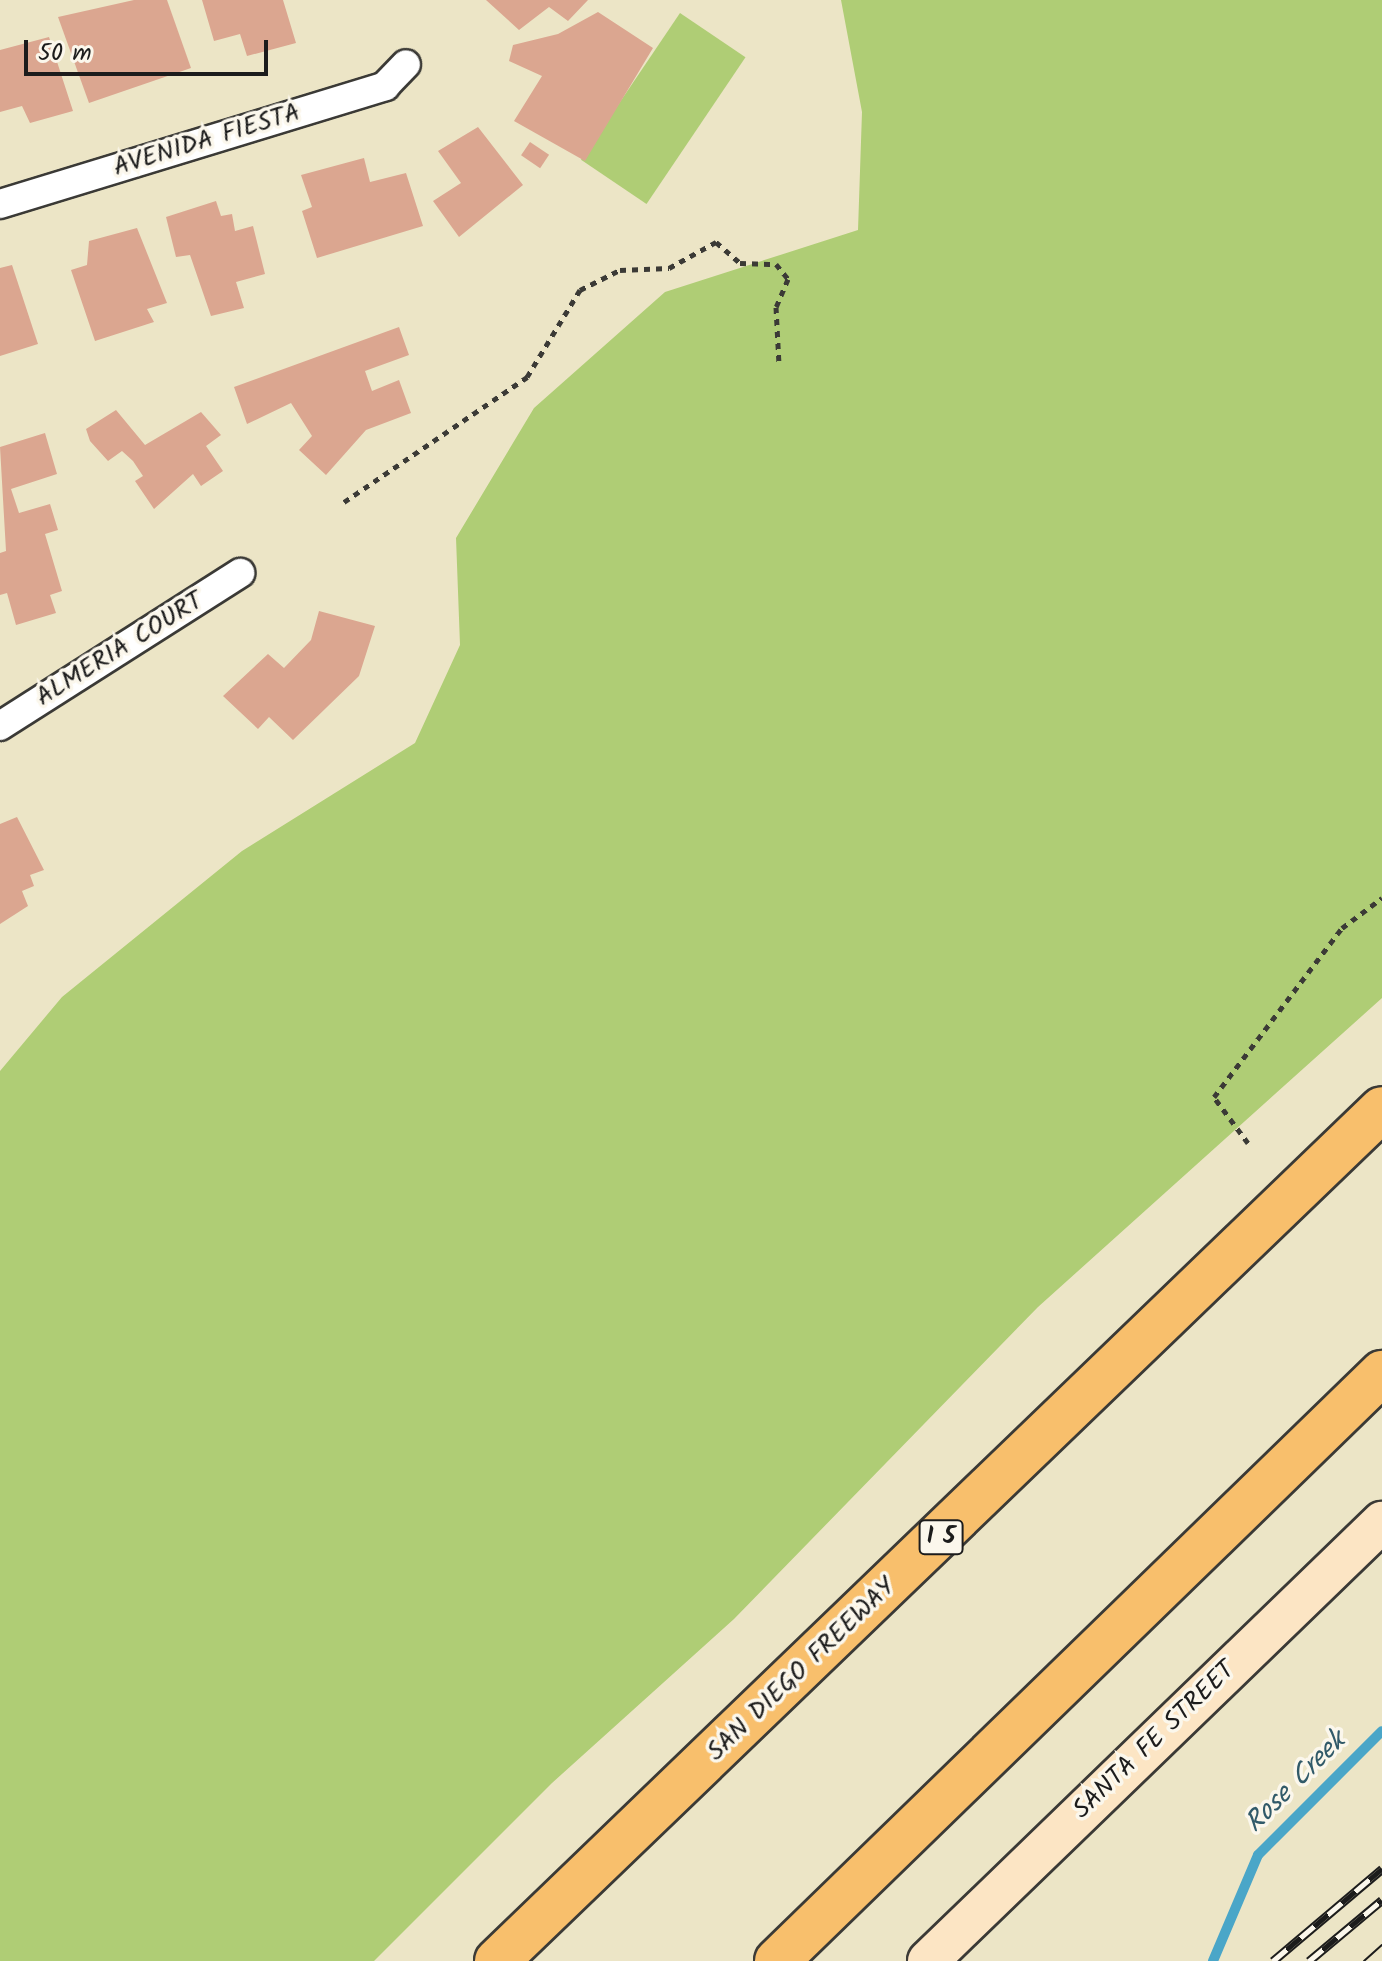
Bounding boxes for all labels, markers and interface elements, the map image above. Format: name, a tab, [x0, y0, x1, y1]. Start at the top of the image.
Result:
scale bar	[28, 24, 272, 74]
text: 50 m	[38, 34, 92, 73]
street label: AVENIDA FIESTA	[110, 98, 304, 184]
street label: ALMERIA COURT	[31, 586, 209, 714]
road number: I 5	[917, 1517, 965, 1557]
street label: SAN DIEGO FREEWAY	[701, 1572, 903, 1768]
street label: SANTA FE STREET	[1067, 1656, 1243, 1826]
water label: Rose Creek	[1238, 1725, 1354, 1841]

